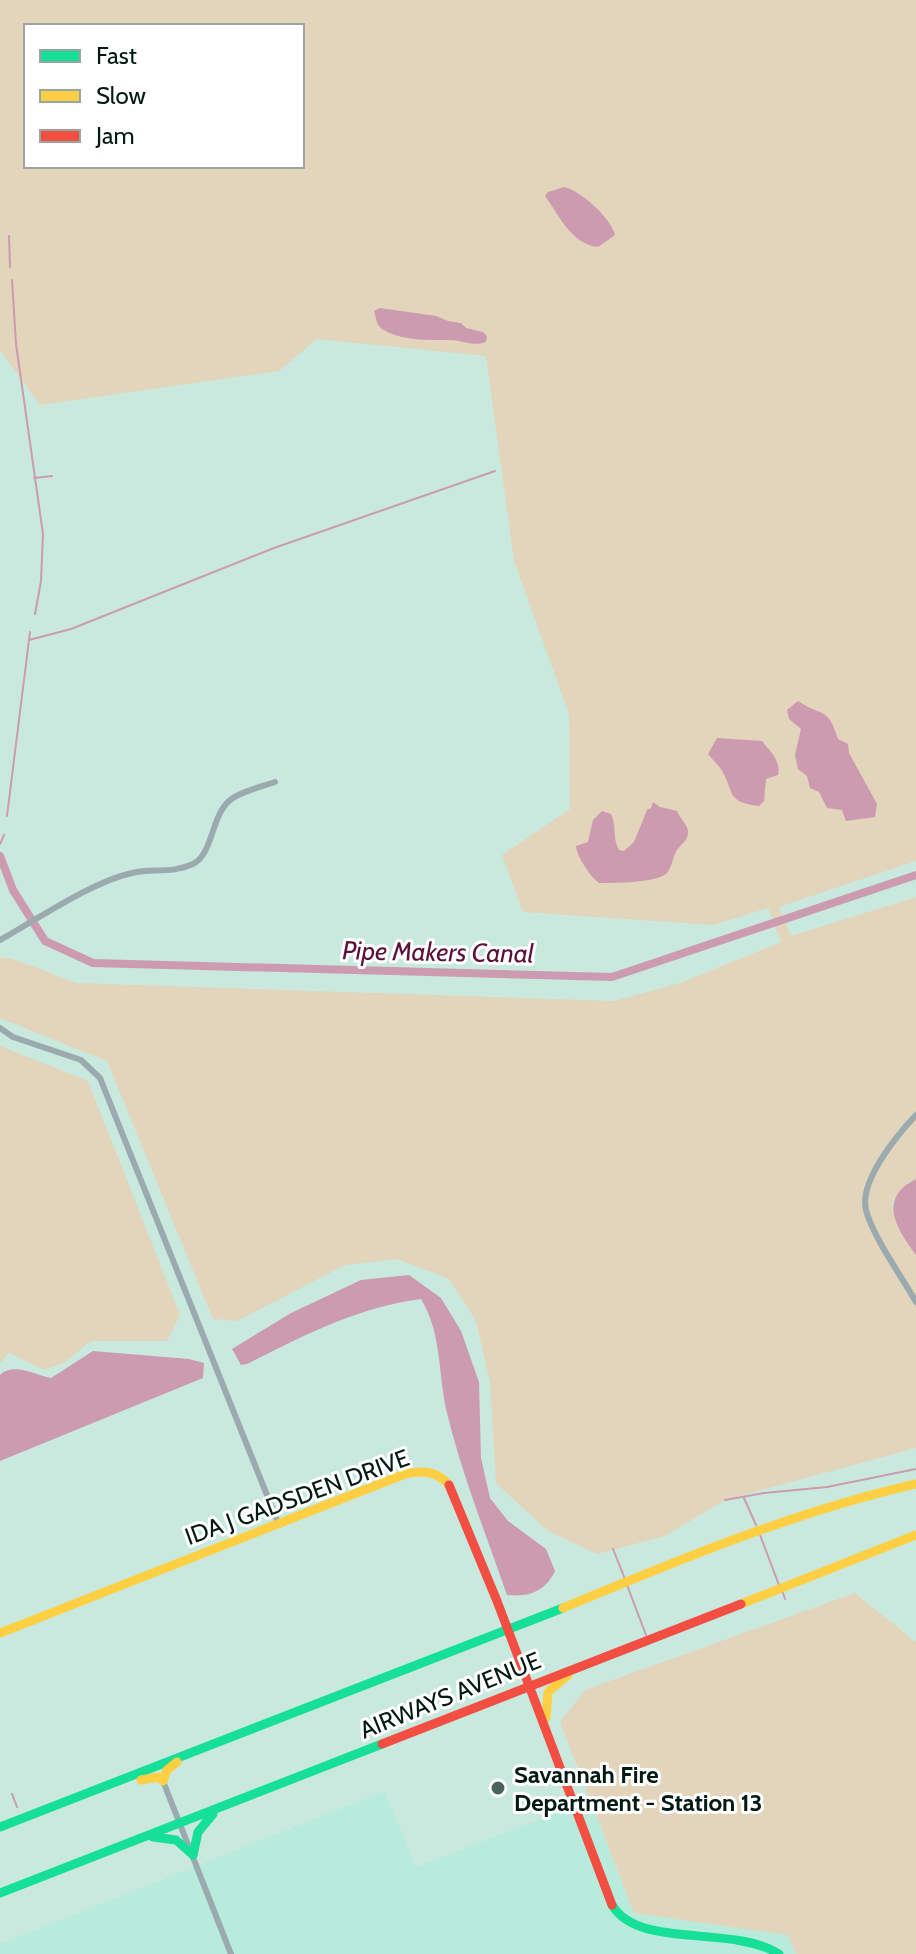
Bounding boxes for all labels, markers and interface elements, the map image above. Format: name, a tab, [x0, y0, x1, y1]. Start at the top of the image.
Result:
legend	[24, 24, 304, 168]
text: Fast	[96, 41, 137, 70]
text: Slow	[96, 81, 146, 110]
text: Jam	[95, 121, 134, 150]
water label: Pipe Makers Canal	[342, 934, 534, 970]
street label: IDA J GADSDEN DRIVE	[181, 1443, 413, 1551]
street label: AIRWAYS AVENUE	[355, 1645, 545, 1745]
place label: Savannah Fire Department - Station 13	[514, 1760, 763, 1817]
marker: Savannah Fire Department - Station 13	[489, 1779, 507, 1797]

